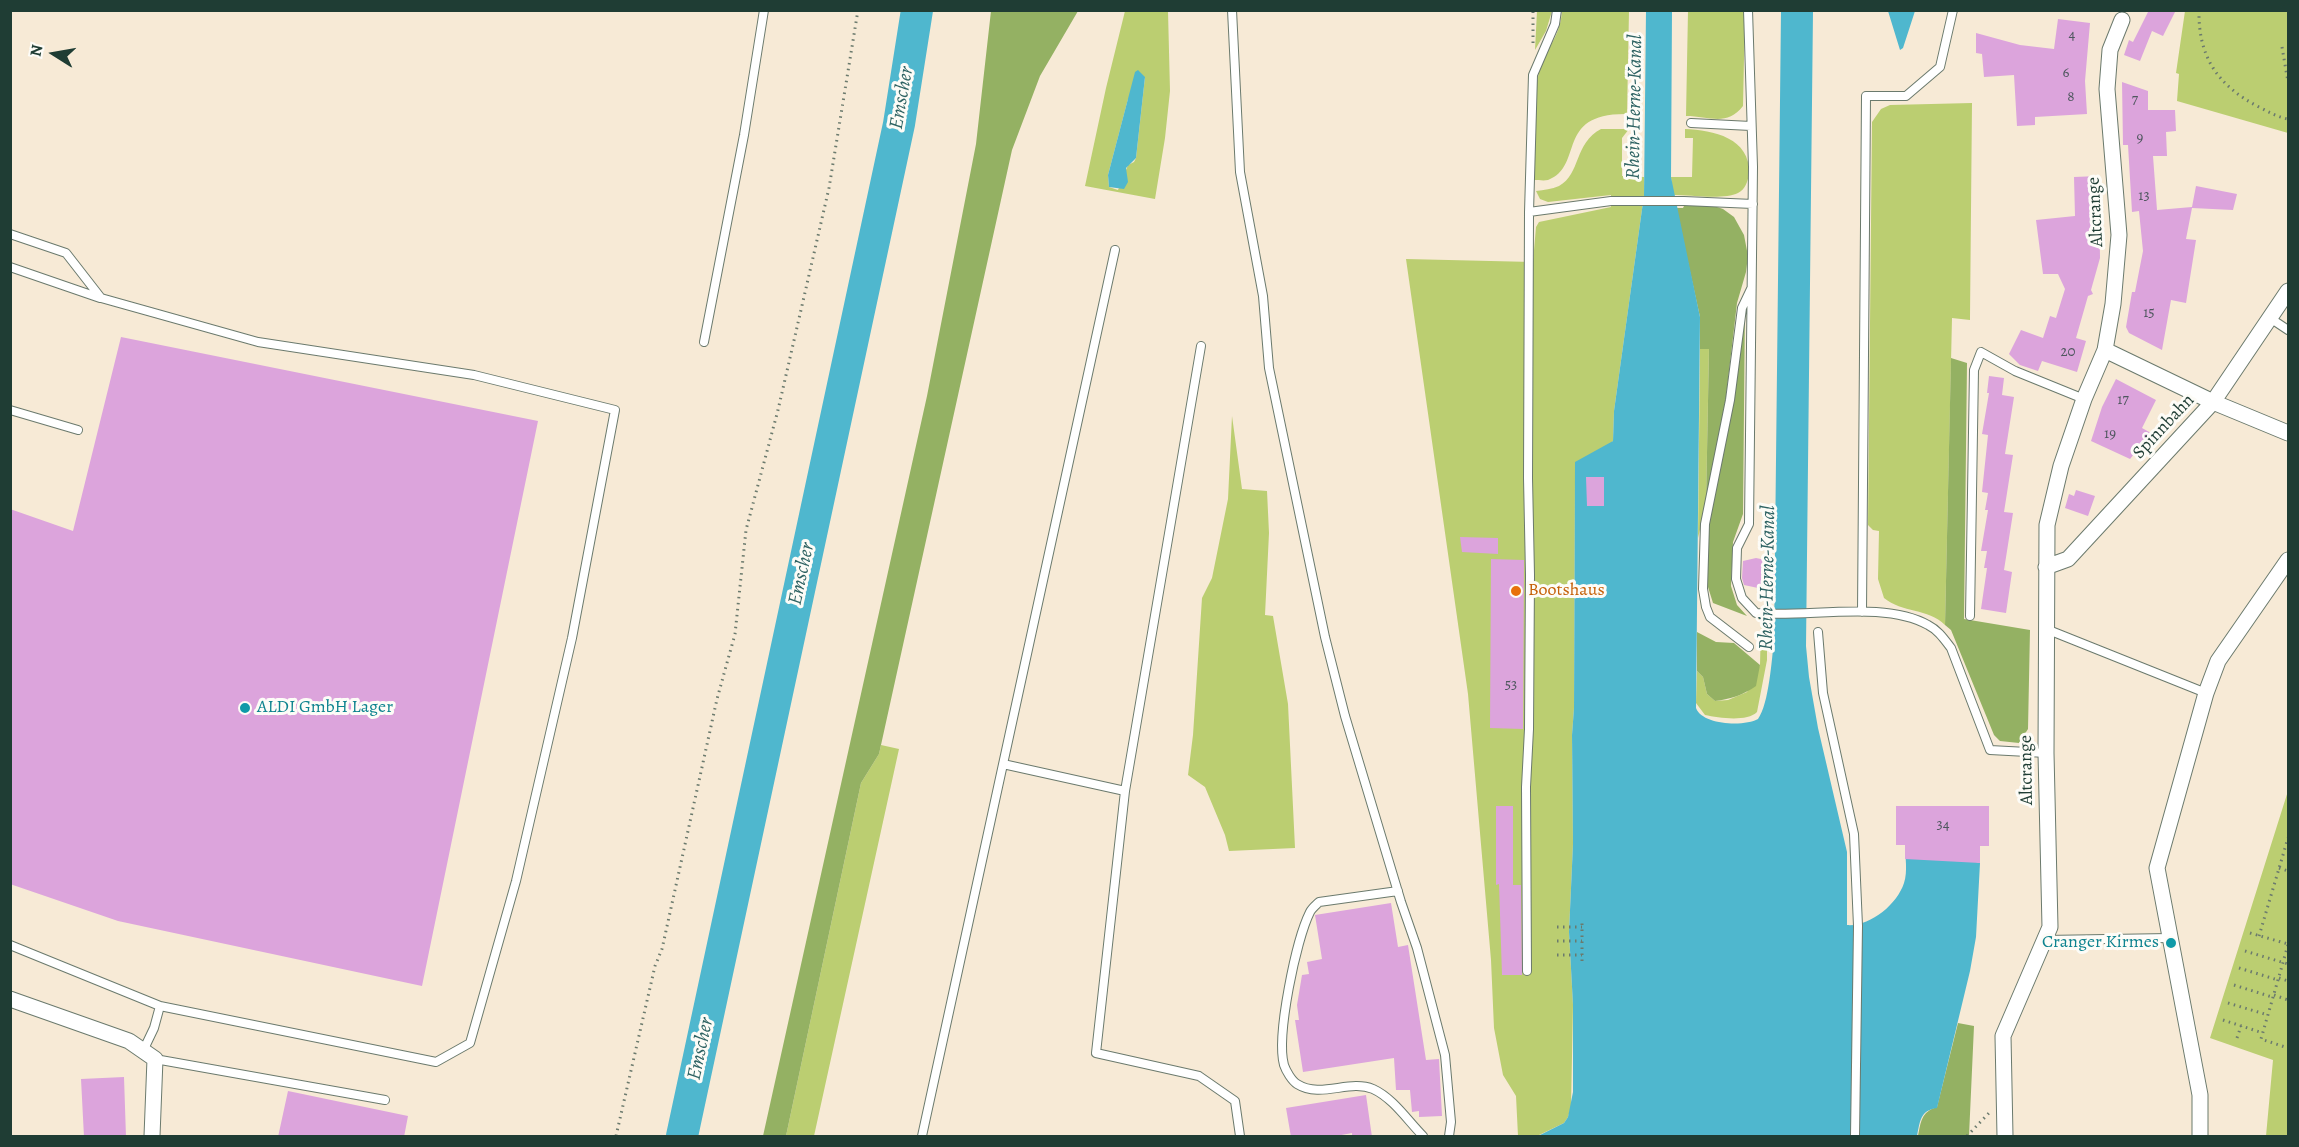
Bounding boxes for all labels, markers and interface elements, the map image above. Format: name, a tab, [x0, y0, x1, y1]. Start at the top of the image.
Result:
north arrow	[24, 24, 84, 84]
house number: 4	[2069, 26, 2075, 44]
water label: Rhein-Herne-Kanal	[1622, 34, 1648, 180]
text: N	[24, 43, 48, 58]
house number: 6	[2063, 64, 2069, 82]
water label: Emscher	[885, 65, 919, 131]
house number: 8	[2067, 88, 2075, 106]
house number: 7	[2132, 91, 2138, 109]
house number: 9	[2137, 129, 2143, 147]
street label: Altcrange	[2083, 176, 2109, 248]
house number: 13	[2138, 187, 2150, 205]
house number: 15	[2143, 304, 2155, 322]
house number: 20	[2060, 343, 2076, 361]
street label: Spinnbahn	[2129, 390, 2199, 464]
house number: 17	[2117, 391, 2129, 409]
house number: 19	[2104, 425, 2116, 443]
water label: Rhein-Herne-Kanal	[1755, 505, 1781, 651]
water label: Emscher	[784, 541, 820, 607]
place label: Bootshaus	[1528, 580, 1605, 602]
marker: Bootshaus	[1509, 584, 1523, 598]
house number: 53	[1505, 676, 1517, 694]
place label: ALDI GmbH Lager	[257, 697, 393, 719]
marker: ALDI GmbH Lager	[238, 701, 252, 715]
street label: Altcrange	[2016, 735, 2038, 805]
house number: 34	[1936, 816, 1950, 834]
place label: Cranger Kirmes	[2042, 932, 2159, 954]
marker: Cranger Kirmes	[2164, 936, 2178, 950]
water label: Emscher	[683, 1016, 719, 1082]

